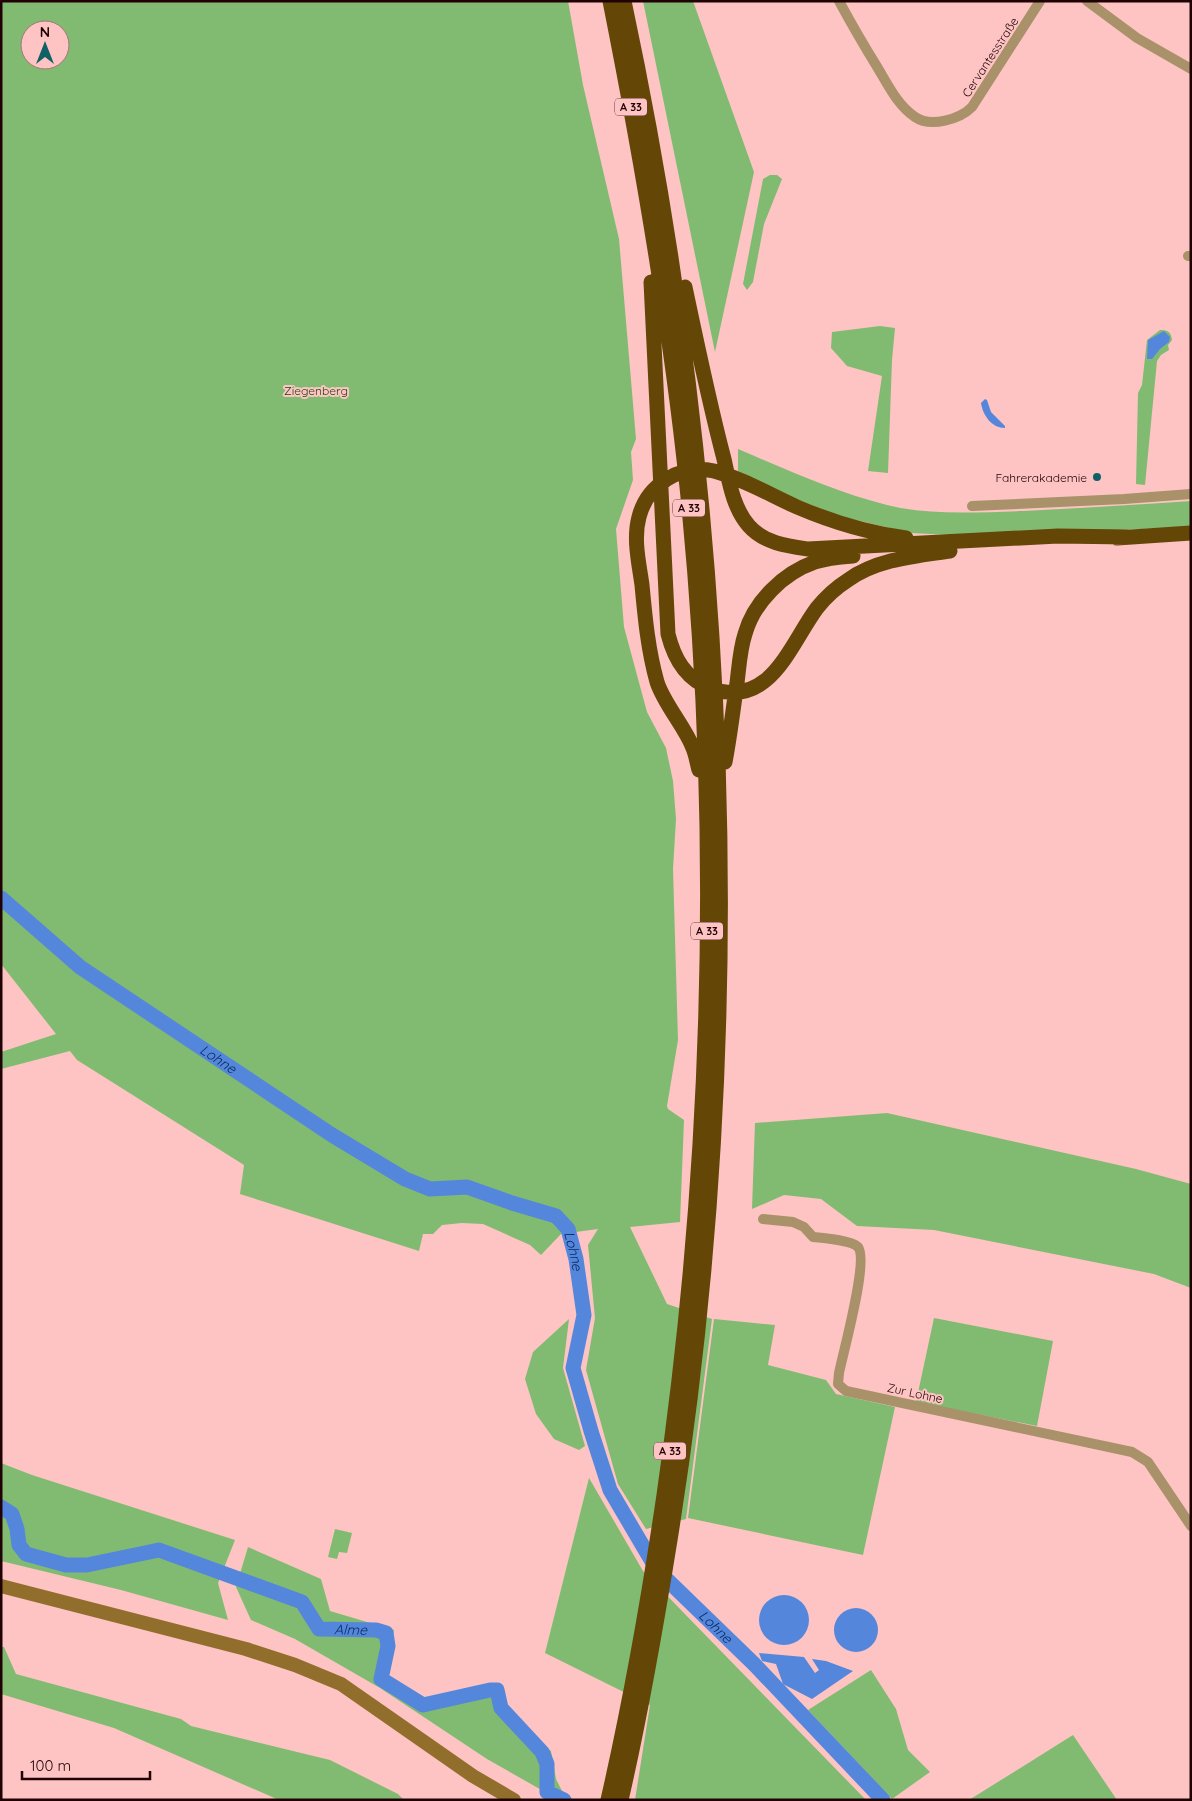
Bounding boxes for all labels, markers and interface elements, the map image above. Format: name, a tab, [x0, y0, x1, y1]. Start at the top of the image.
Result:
street label: Cervantesstraße	[959, 14, 1022, 100]
north arrow	[20, 20, 70, 70]
text: N	[40, 23, 50, 41]
road number: A 33	[615, 98, 647, 115]
park label: Ziegenberg	[284, 383, 348, 398]
place label: Fahrerakademie	[995, 470, 1087, 485]
marker: Fahrerakademie	[1091, 471, 1103, 483]
road number: A 33	[673, 499, 705, 516]
road number: A 33	[691, 922, 723, 939]
water label: Lohne	[197, 1041, 241, 1078]
water label: Lohne	[560, 1229, 587, 1273]
street label: Zur Lohne	[886, 1380, 944, 1406]
road number: A 33	[654, 1442, 686, 1460]
water label: Lohne	[695, 1606, 737, 1648]
water label: Alme	[334, 1620, 368, 1639]
scale bar	[22, 1748, 150, 1780]
text: 100 m	[30, 1756, 71, 1775]

